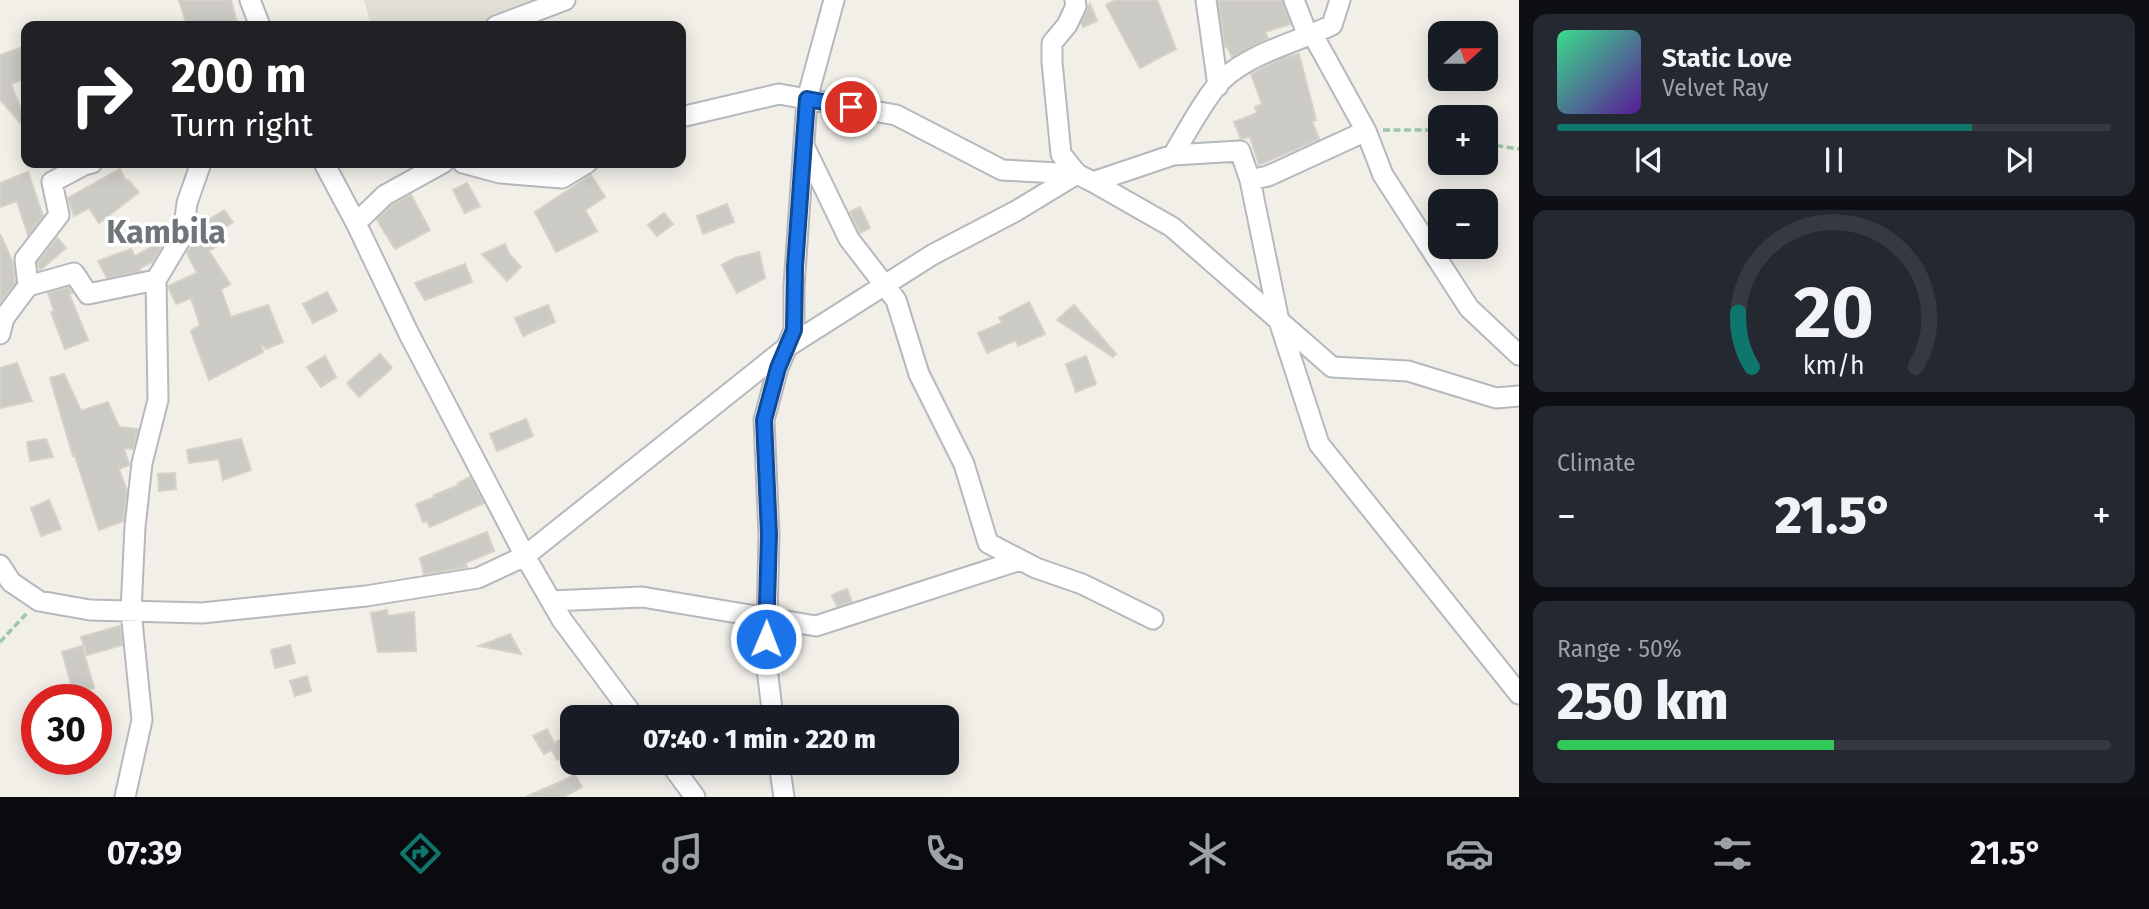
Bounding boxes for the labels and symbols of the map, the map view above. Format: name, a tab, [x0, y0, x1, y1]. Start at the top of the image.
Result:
north arrow	[1428, 21, 1498, 91]
pin	[821, 77, 881, 137]
district label: Kambila	[106, 213, 226, 251]
position arrow	[729, 602, 803, 676]
speed limit sign: 30	[21, 684, 112, 775]

